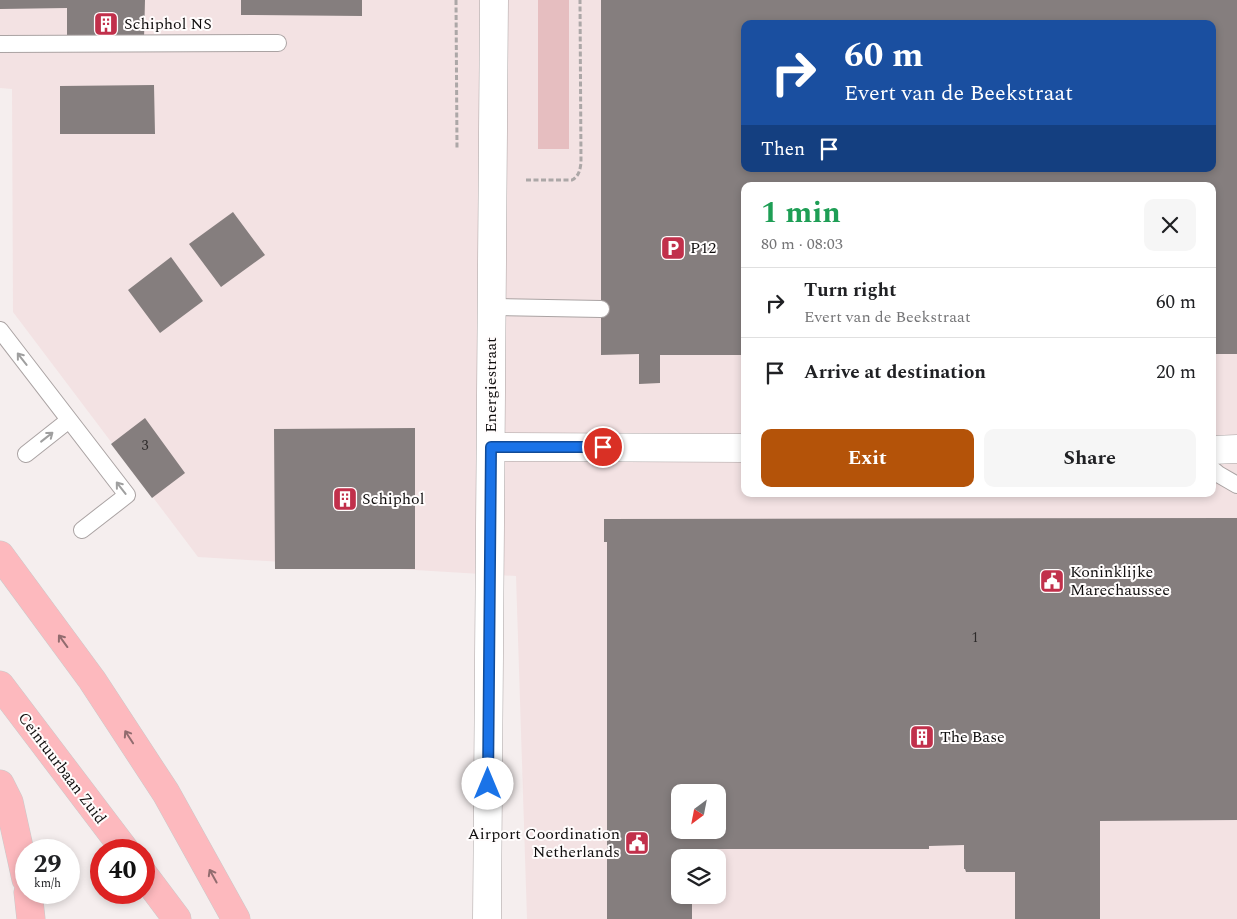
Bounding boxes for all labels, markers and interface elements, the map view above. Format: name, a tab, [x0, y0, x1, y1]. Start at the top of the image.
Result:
building icon: Schiphol NS	[93, 11, 119, 37]
place label: Schiphol NS	[124, 12, 212, 36]
text: 60 m	[844, 29, 924, 82]
icon: right	[761, 40, 826, 105]
text: Evert van de Beekstraat	[844, 77, 1073, 110]
text: Then	[761, 135, 805, 164]
icon: arrive	[815, 135, 843, 163]
text: 1 min	[761, 190, 841, 236]
button: close	[1144, 199, 1196, 251]
text: 80 m · 08:03	[761, 232, 843, 256]
parking icon: P12	[660, 235, 686, 261]
place label: P12	[690, 236, 716, 260]
text: Turn right	[804, 276, 897, 305]
text: 60 m	[1156, 288, 1196, 317]
icon: right	[761, 289, 789, 317]
text: Evert van de Beekstraat	[804, 305, 971, 329]
street label: Energiestraat	[479, 337, 503, 433]
one-way arrow	[17, 352, 27, 366]
text: Arrive at destination	[804, 358, 986, 387]
text: 20 m	[1156, 358, 1196, 387]
icon: arrive	[761, 359, 789, 387]
pin	[582, 426, 624, 468]
button: Exit	[761, 429, 974, 487]
button: Share	[984, 429, 1196, 487]
one-way arrow	[41, 431, 54, 442]
icon: arrive	[589, 433, 617, 461]
house number: 3	[142, 435, 149, 456]
one-way arrow	[116, 482, 127, 495]
building icon: Schiphol	[332, 486, 358, 512]
place label: Schiphol	[362, 487, 424, 511]
place label: Koninklijke Marechaussee	[1070, 560, 1170, 602]
public building icon: Koninklijke Marechaussee	[1039, 568, 1065, 594]
house number: 1	[972, 627, 979, 648]
one-way arrow	[58, 634, 68, 648]
street label: Ceintuurbaan Zuid	[12, 707, 112, 829]
building icon: The Base	[909, 724, 935, 750]
place label: The Base	[940, 725, 1005, 749]
one-way arrow	[124, 730, 135, 744]
position arrow	[461, 757, 513, 809]
north arrow	[671, 784, 726, 839]
map controls	[671, 784, 726, 904]
place label: Airport Coordination Netherlands	[468, 822, 620, 864]
public building icon: Airport Coordination Netherlands	[624, 830, 650, 856]
speed limit sign: 40	[90, 839, 155, 904]
text: 29	[33, 846, 62, 884]
button: layers	[671, 849, 726, 904]
one-way arrow	[207, 870, 217, 884]
text: km/h	[34, 874, 61, 893]

